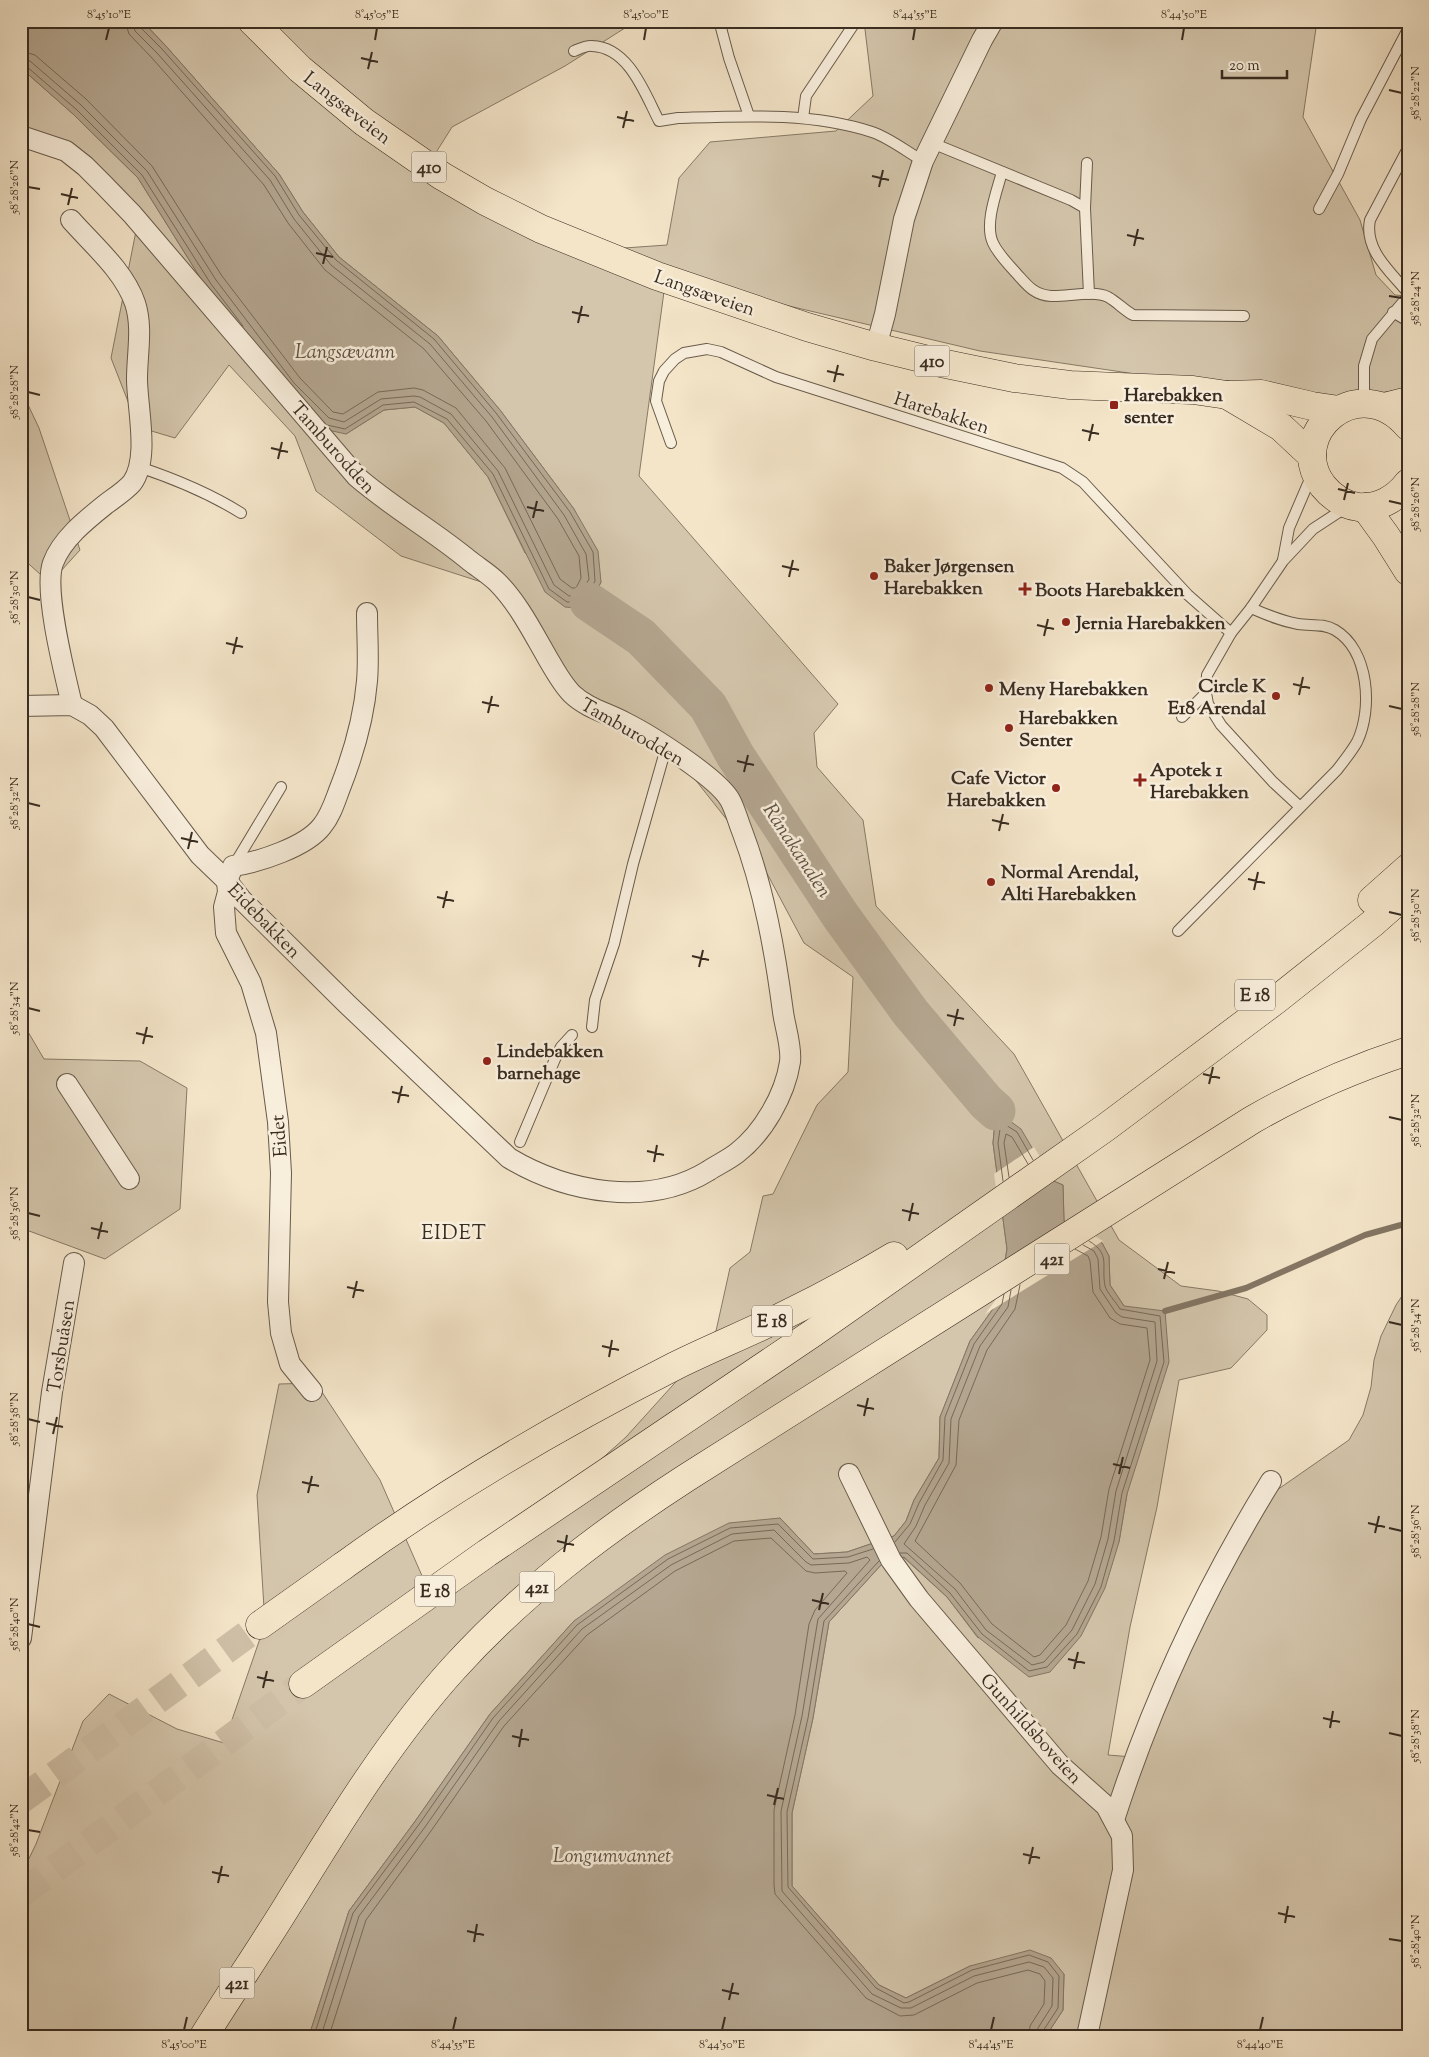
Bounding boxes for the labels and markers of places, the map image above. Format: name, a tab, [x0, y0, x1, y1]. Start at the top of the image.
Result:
place label: Harebakken senter	[1124, 383, 1224, 432]
marker: Harebakken senter	[1108, 399, 1120, 411]
place label: Baker Jørgensen Harebakken	[884, 554, 1015, 603]
marker: Baker Jørgensen Harebakken	[868, 570, 880, 582]
place label: Boots Harebakken	[1035, 578, 1185, 605]
marker: Boots Harebakken	[1019, 583, 1031, 595]
place label: Jernia Harebakken	[1074, 611, 1227, 638]
marker: Jernia Harebakken	[1060, 616, 1072, 628]
place label: Circle K E18 Arendal	[1168, 674, 1267, 723]
place label: Meny Harebakken	[999, 677, 1149, 704]
marker: Meny Harebakken	[983, 682, 995, 694]
marker: Circle K E18 Arendal	[1270, 690, 1282, 702]
place label: Harebakken Senter	[1019, 706, 1119, 755]
marker: Harebakken Senter	[1003, 722, 1015, 734]
place label: Apotek 1 Harebakken	[1150, 758, 1250, 807]
place label: Cafe Victor Harebakken	[947, 766, 1047, 815]
marker: Apotek 1 Harebakken	[1134, 774, 1146, 786]
marker: Cafe Victor Harebakken	[1050, 782, 1062, 794]
place label: Normal Arendal, Alti Harebakken	[1001, 860, 1139, 909]
marker: Normal Arendal, Alti Harebakken	[985, 876, 997, 888]
place label: Lindebakken barnehage	[496, 1039, 604, 1088]
marker: Lindebakken barnehage	[481, 1055, 493, 1067]

